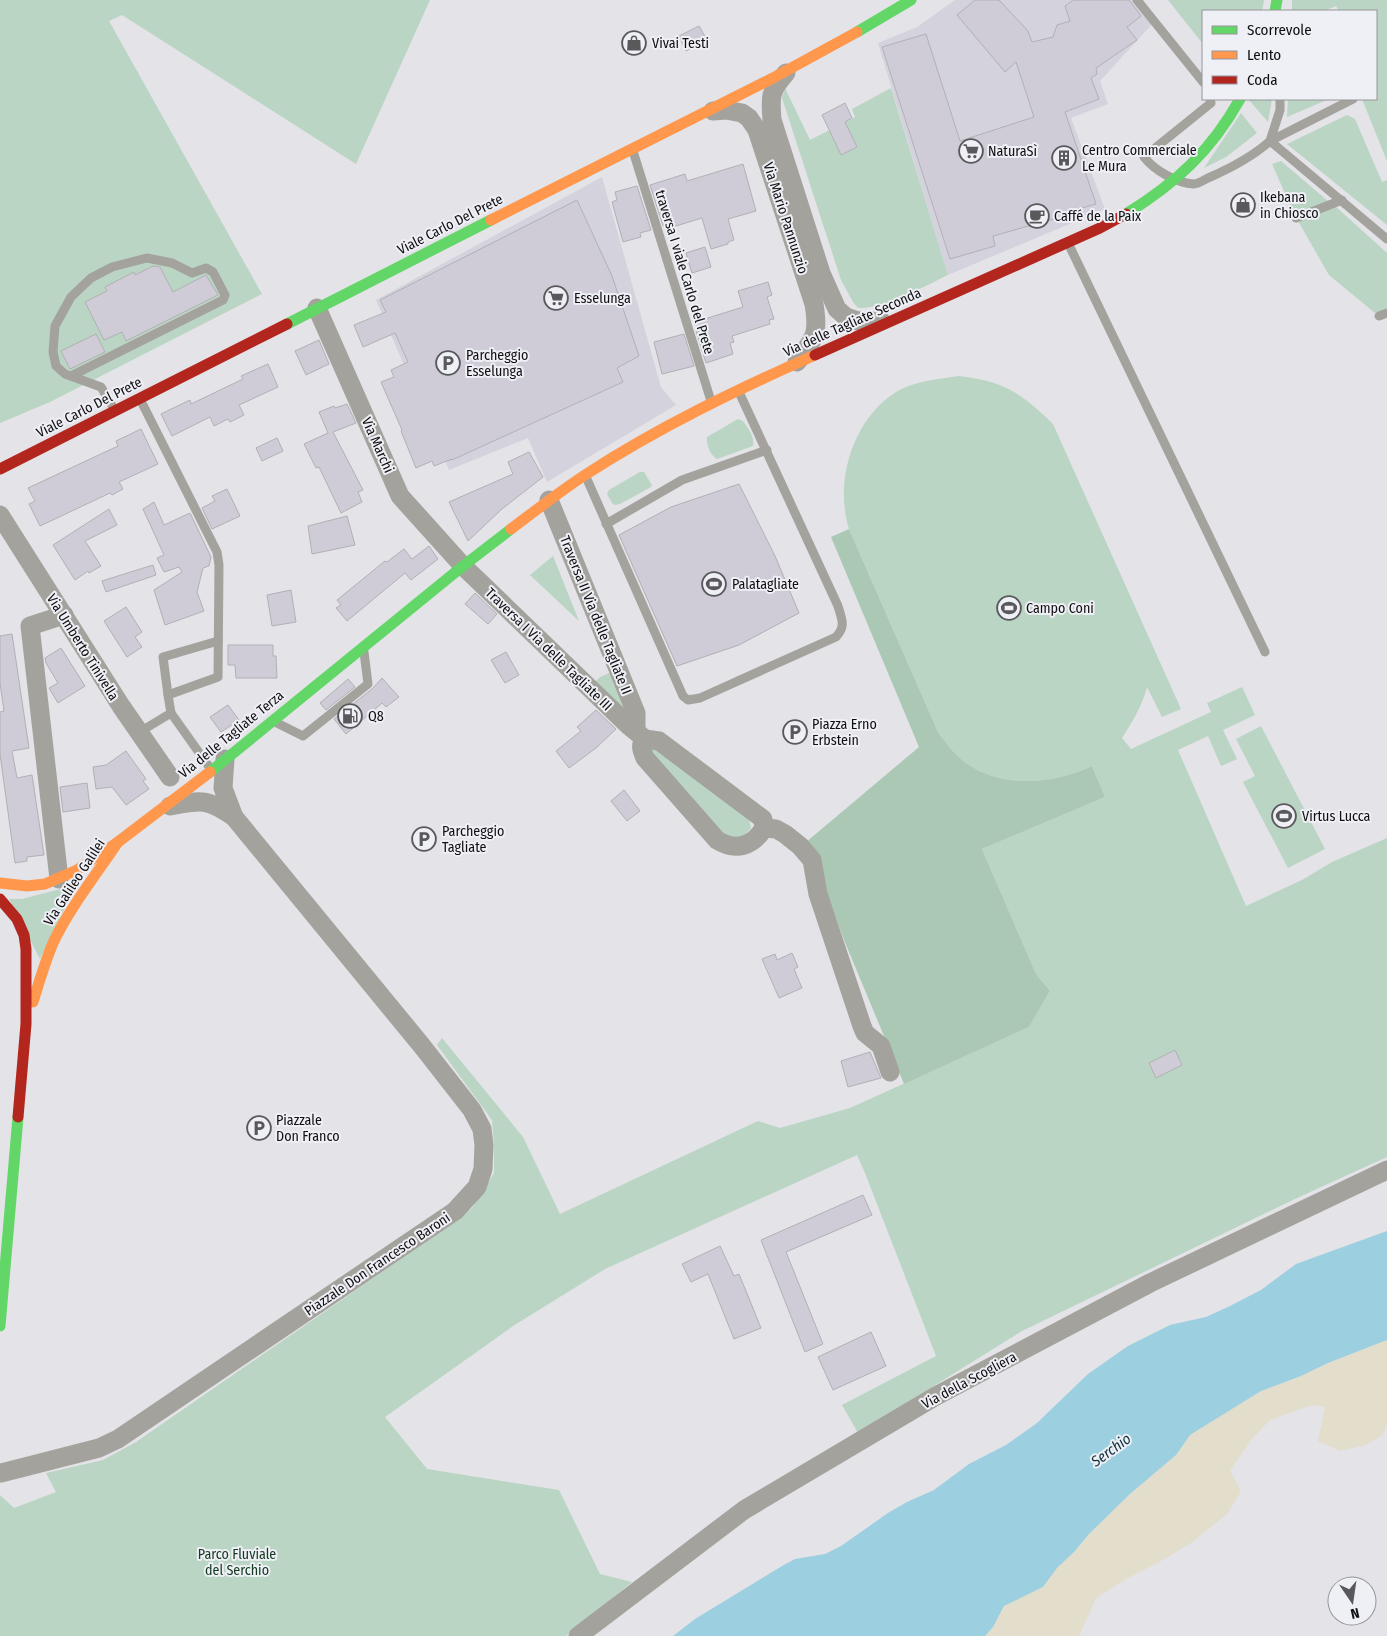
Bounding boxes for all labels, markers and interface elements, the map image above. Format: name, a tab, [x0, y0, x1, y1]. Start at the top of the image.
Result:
legend	[1202, 10, 1377, 100]
text: Scorrevole	[1247, 21, 1312, 39]
shop icon: Vivai Testi	[621, 30, 647, 56]
place label: Vivai Testi	[652, 35, 709, 52]
text: Lento	[1247, 46, 1281, 64]
text: Coda	[1247, 71, 1278, 89]
supermarket icon: NaturaSì	[958, 138, 984, 164]
place label: Centro Commerciale Le Mura	[1082, 142, 1197, 175]
place label: NaturaSì	[988, 143, 1038, 160]
building icon: Centro Commerciale Le Mura	[1051, 145, 1077, 171]
street label: Via Mario Pannunzio	[760, 160, 812, 276]
street label: traversa I viale Carlo del Prete	[651, 188, 718, 356]
place label: Ikebana in Chiosco	[1260, 189, 1319, 222]
street label: Viale Carlo Del Prete	[395, 191, 506, 258]
shop icon: Ikebana in Chiosco	[1230, 192, 1256, 218]
cafe icon: Caffé de la Paix	[1024, 203, 1050, 229]
place label: Caffé de la Paix	[1054, 208, 1142, 225]
street label: Via delle Tagliate Seconda	[781, 284, 924, 361]
supermarket icon: Esselunga	[543, 285, 569, 311]
place label: Esselunga	[574, 290, 631, 307]
place label: Parcheggio Esselunga	[466, 347, 528, 380]
parking icon: Parcheggio Esselunga	[435, 350, 461, 376]
street label: Viale Carlo Del Prete	[34, 374, 145, 441]
street label: Via Marchi	[358, 415, 397, 476]
street label: Traversa II Via delle Tagliate II	[556, 533, 635, 697]
sports icon: Palatagliate	[701, 571, 727, 597]
place label: Palatagliate	[732, 576, 799, 593]
street label: Traversa I Via delle Tagliate III	[482, 584, 615, 714]
street label: Via Umberto Tinivella	[43, 591, 122, 704]
sports icon: Campo Coni	[996, 595, 1022, 621]
place label: Campo Coni	[1026, 600, 1094, 617]
street label: Via delle Tagliate Terza	[175, 687, 287, 782]
fuel station icon: Q8	[337, 703, 363, 729]
place label: Q8	[368, 708, 384, 725]
place label: Piazza Erno Erbstein	[812, 716, 877, 749]
parking icon: Piazza Erno Erbstein	[782, 719, 808, 745]
sports icon: Virtus Lucca	[1271, 803, 1297, 829]
place label: Virtus Lucca	[1302, 808, 1371, 825]
place label: Parcheggio Tagliate	[442, 823, 504, 856]
parking icon: Parcheggio Tagliate	[411, 826, 437, 852]
street label: Via Galileo Galilei	[40, 836, 109, 929]
place label: Piazzale Don Franco	[276, 1112, 340, 1145]
parking icon: Piazzale Don Franco	[246, 1115, 272, 1141]
street label: Piazzale Don Francesco Baroni	[301, 1209, 453, 1320]
street label: Via della Scogliera	[919, 1348, 1020, 1413]
water label: Serchio	[1087, 1429, 1135, 1471]
park label: Parco Fluviale del Serchio	[198, 1546, 276, 1579]
north arrow	[1327, 1576, 1377, 1626]
text: N	[1349, 1604, 1361, 1622]

